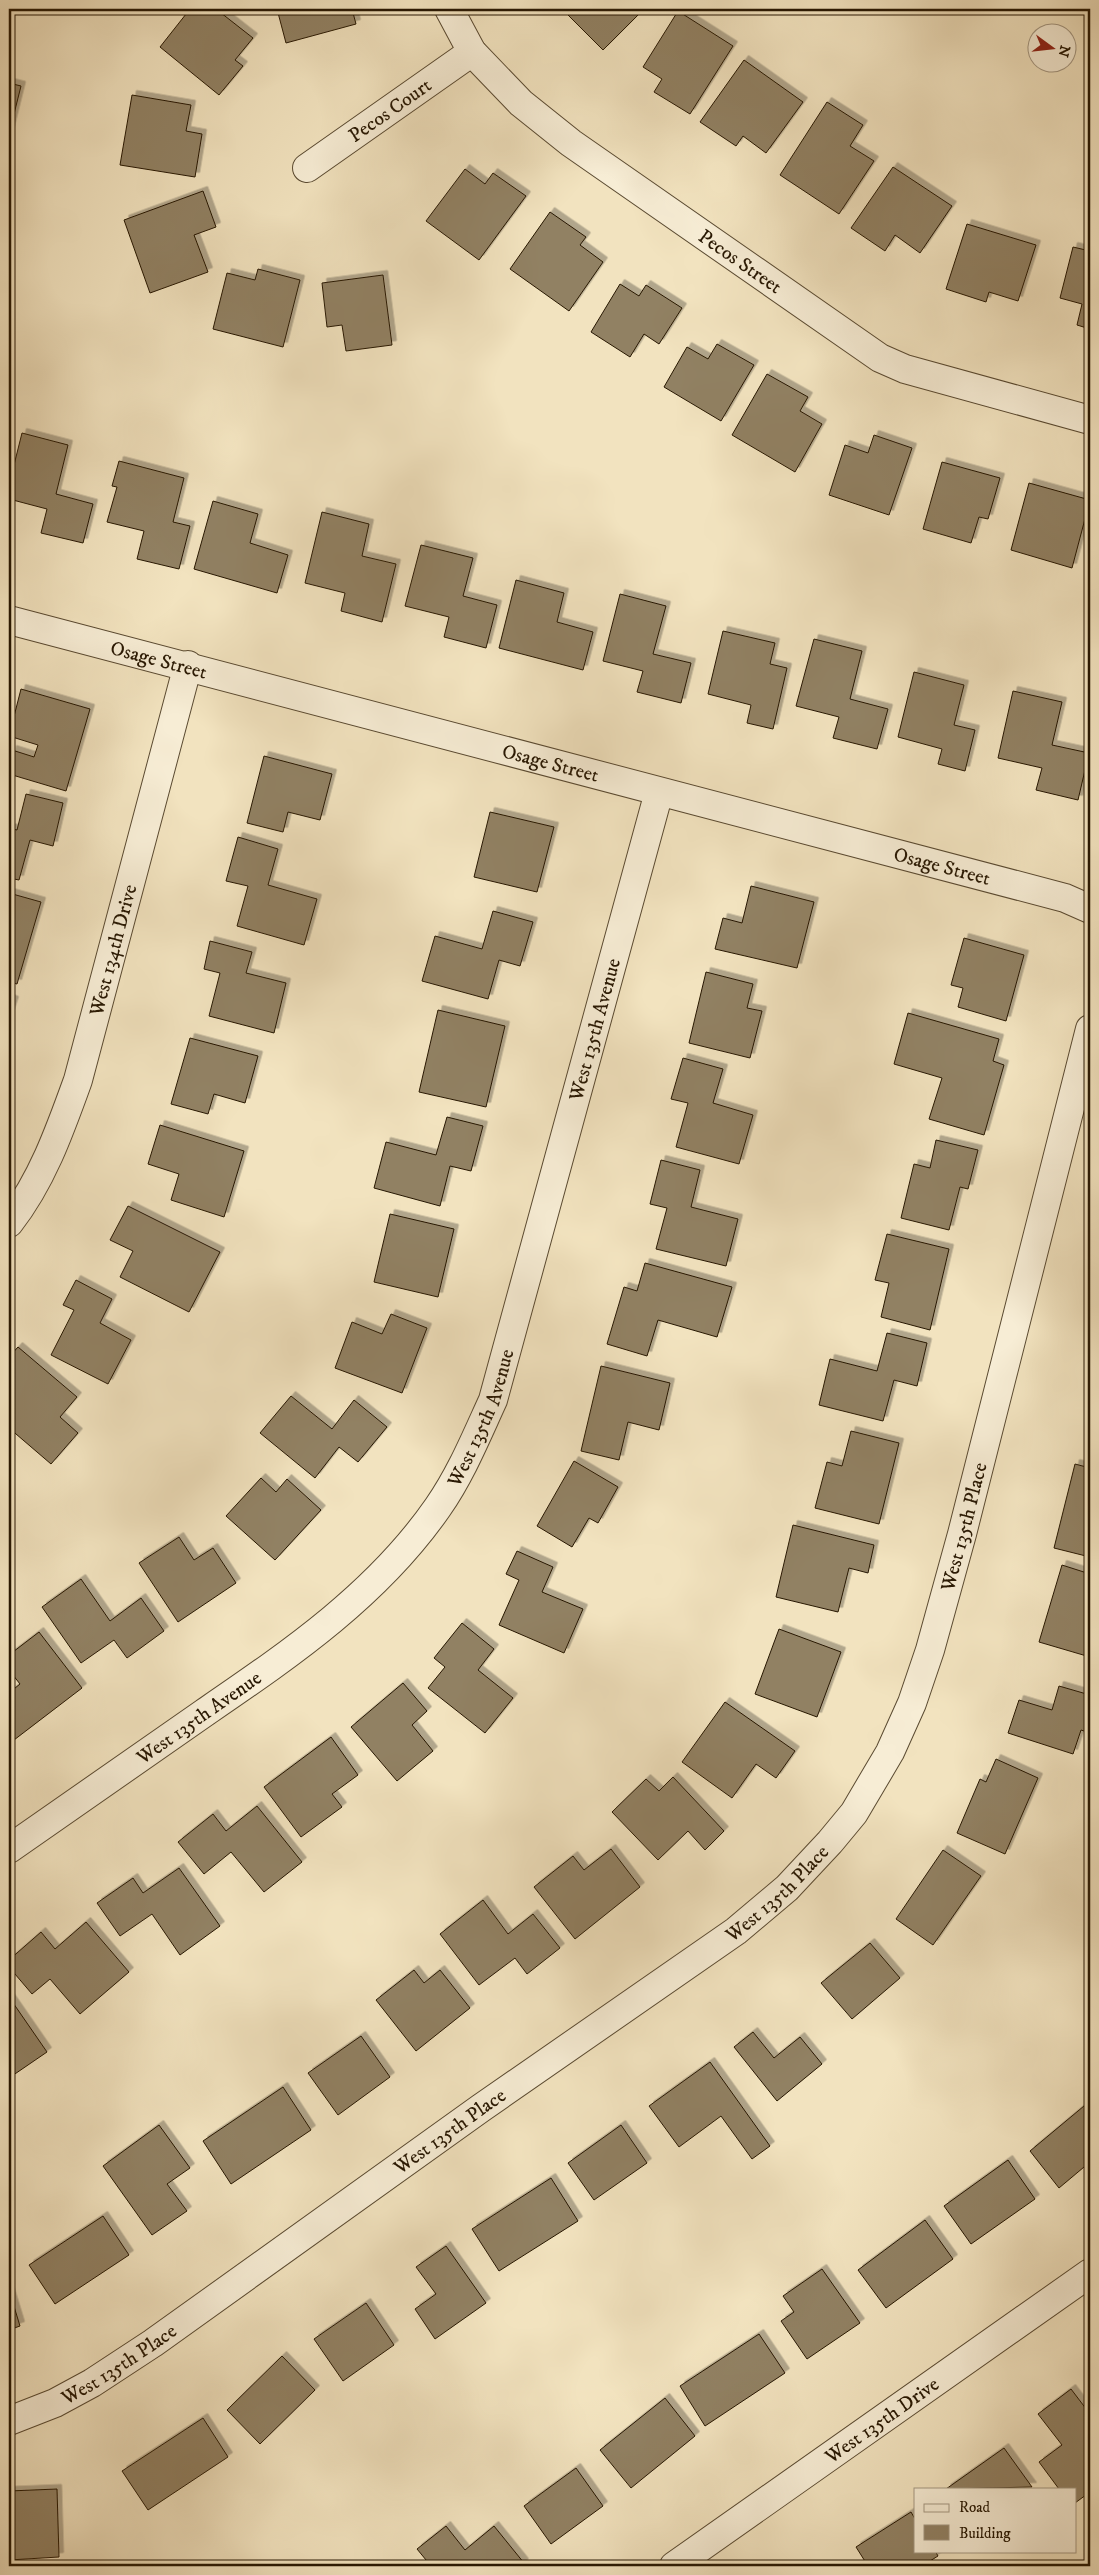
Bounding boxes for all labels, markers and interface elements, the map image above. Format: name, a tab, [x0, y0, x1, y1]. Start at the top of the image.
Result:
north arrow	[1026, 22, 1076, 72]
text: N	[1053, 43, 1074, 59]
street label: Pecos Court	[344, 73, 437, 149]
street label: Pecos Street	[693, 224, 786, 300]
street label: Osage Street	[107, 636, 210, 686]
street label: Osage Street	[499, 739, 601, 789]
street label: Osage Street	[891, 842, 993, 892]
street label: West 134th Drive	[84, 882, 143, 1020]
street label: West 135th Avenue	[564, 956, 627, 1105]
street label: West 135th Avenue	[442, 1346, 520, 1492]
street label: West 135th Place	[936, 1460, 994, 1595]
street label: West 135th Avenue	[131, 1666, 267, 1771]
street label: West 135th Place	[720, 1840, 835, 1949]
street label: West 135th Place	[389, 2084, 511, 2181]
street label: West 135th Place	[56, 2319, 182, 2412]
street label: West 135th Drive	[820, 2372, 944, 2470]
legend	[914, 2488, 1076, 2552]
text: Road	[959, 2498, 991, 2517]
text: Building	[959, 2524, 1011, 2543]

